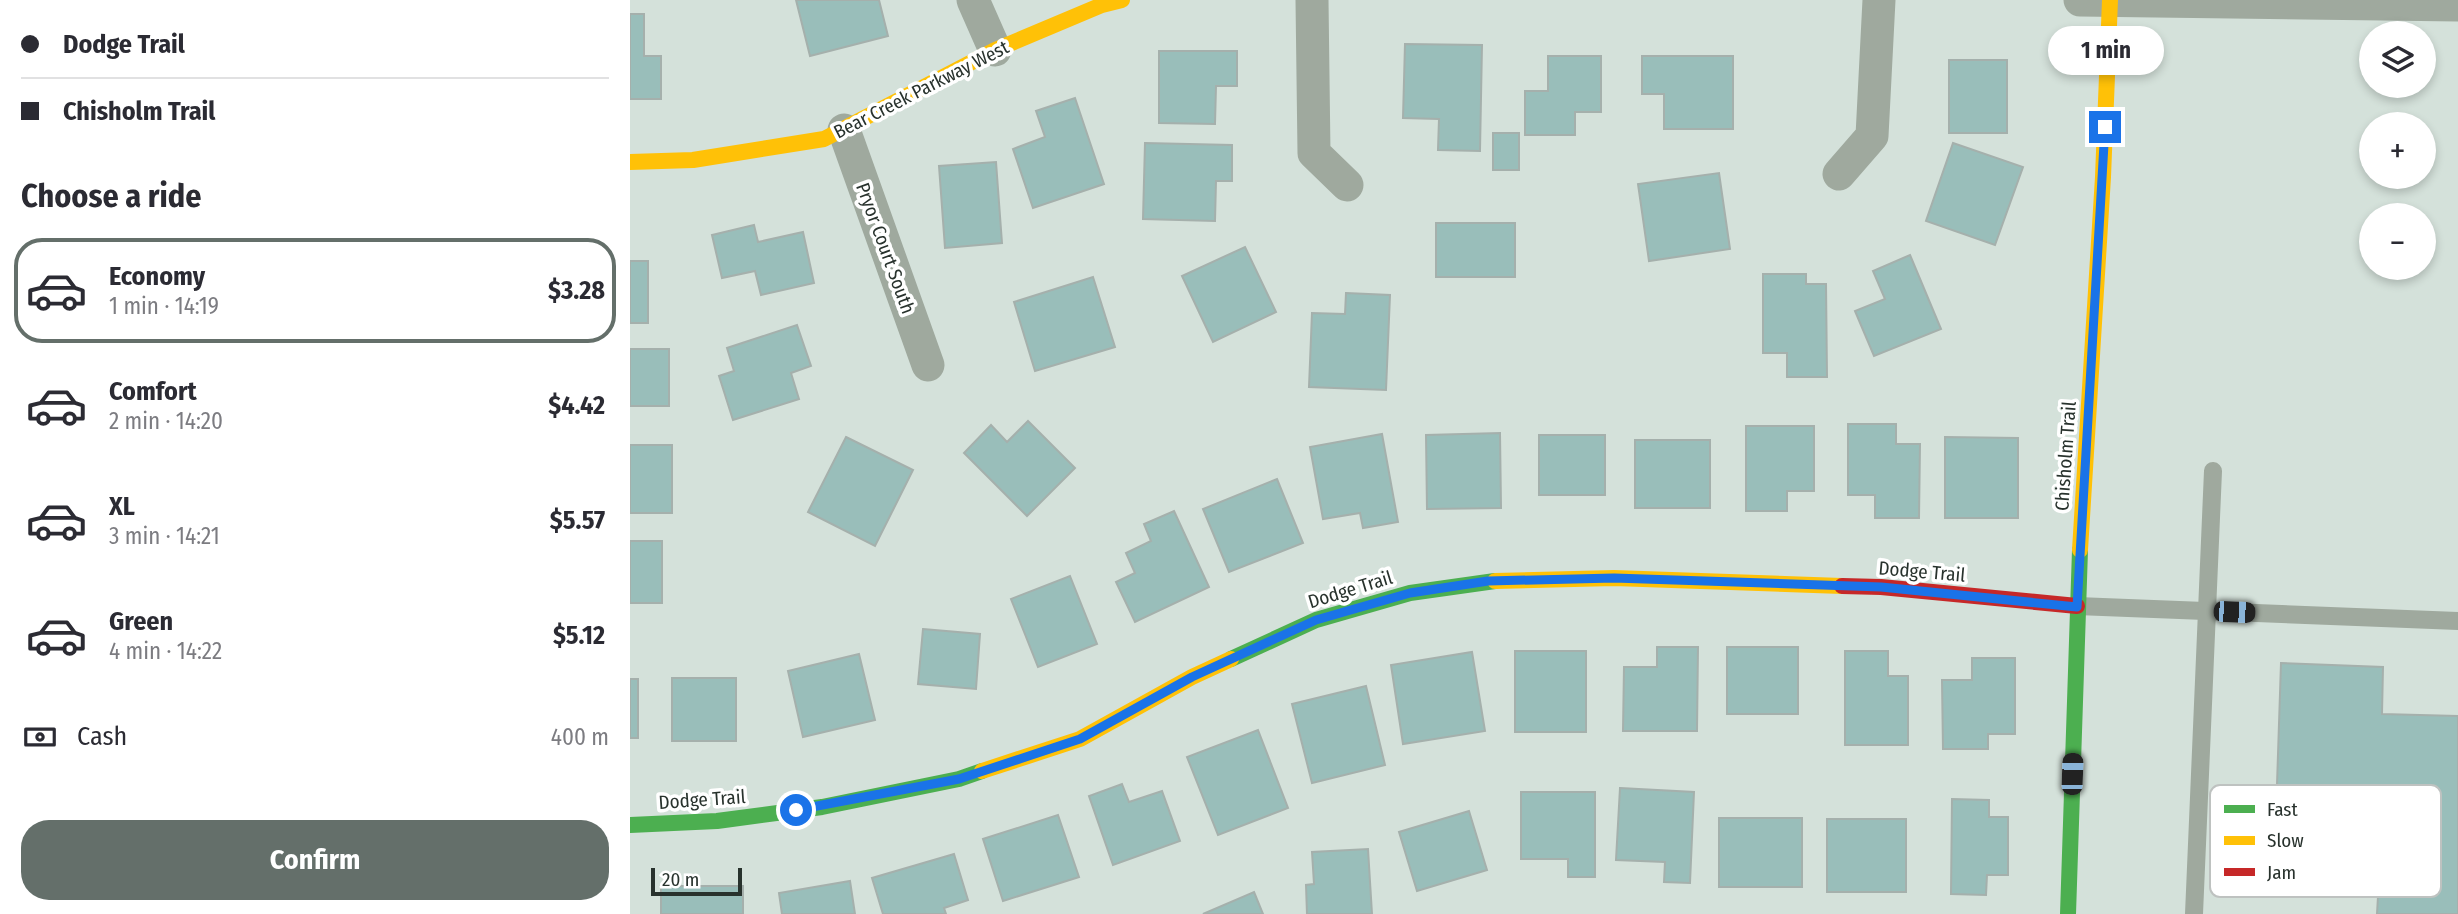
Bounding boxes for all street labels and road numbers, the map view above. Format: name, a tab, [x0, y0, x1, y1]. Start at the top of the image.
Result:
street label: Bear Creek Parkway West	[830, 35, 1013, 144]
street label: Pryor Court South	[851, 180, 920, 317]
street label: Chisholm Trail	[2050, 400, 2081, 512]
street label: Dodge Trail	[1878, 556, 1966, 587]
street label: Dodge Trail	[1305, 566, 1395, 613]
street label: Dodge Trail	[658, 785, 746, 814]

